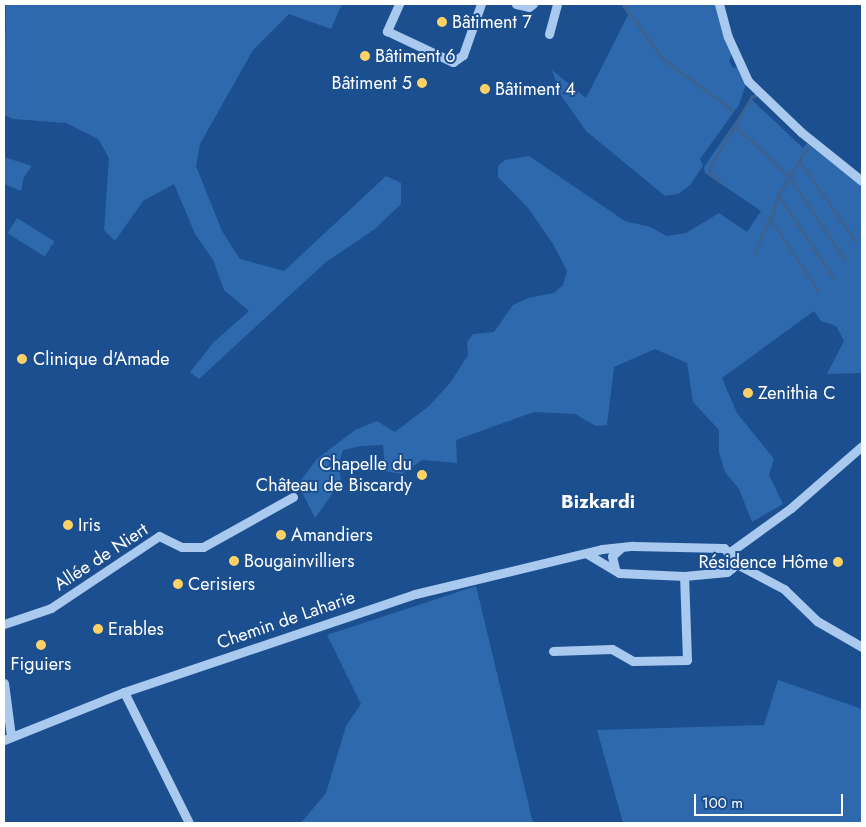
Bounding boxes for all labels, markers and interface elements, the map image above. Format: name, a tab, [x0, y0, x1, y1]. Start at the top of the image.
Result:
place label: Bâtiment 7	[452, 11, 532, 33]
marker: Bâtiment 7	[436, 16, 448, 28]
place label: Bâtiment 6	[375, 45, 456, 67]
marker: Bâtiment 6	[359, 50, 371, 62]
place label: Bâtiment 5	[332, 72, 412, 94]
marker: Bâtiment 5	[416, 77, 428, 89]
place label: Bâtiment 4	[495, 78, 576, 100]
marker: Bâtiment 4	[479, 83, 491, 95]
place label: Clinique d'Amade	[33, 348, 169, 370]
marker: Clinique d'Amade	[15, 352, 29, 366]
place label: Zenithia C	[758, 382, 836, 404]
marker: Zenithia C	[742, 387, 754, 399]
place label: Chapelle du Château de Biscardy	[256, 454, 412, 496]
marker: Chapelle du Château de Biscardy	[416, 469, 428, 481]
district label: Bizkardi	[561, 491, 635, 513]
place label: Iris	[78, 514, 101, 536]
street label: Allée de Niert	[50, 519, 152, 595]
marker: Iris	[62, 519, 74, 531]
place label: Amandiers	[291, 524, 373, 546]
marker: Amandiers	[275, 529, 287, 541]
place label: Bougainvilliers	[244, 550, 355, 572]
place label: Résidence Hôme	[698, 551, 828, 573]
marker: Bougainvilliers	[228, 555, 240, 567]
marker: Résidence Hôme	[832, 556, 844, 568]
place label: Cerisiers	[188, 573, 255, 595]
marker: Cerisiers	[172, 578, 184, 590]
street label: Chemin de Laharie	[214, 586, 358, 654]
place label: Erables	[108, 618, 164, 640]
marker: Erables	[92, 623, 104, 635]
marker: Figuiers	[35, 639, 47, 651]
place label: Figuiers	[11, 653, 71, 675]
scale bar	[696, 784, 845, 816]
text: 100 m	[702, 792, 743, 814]

